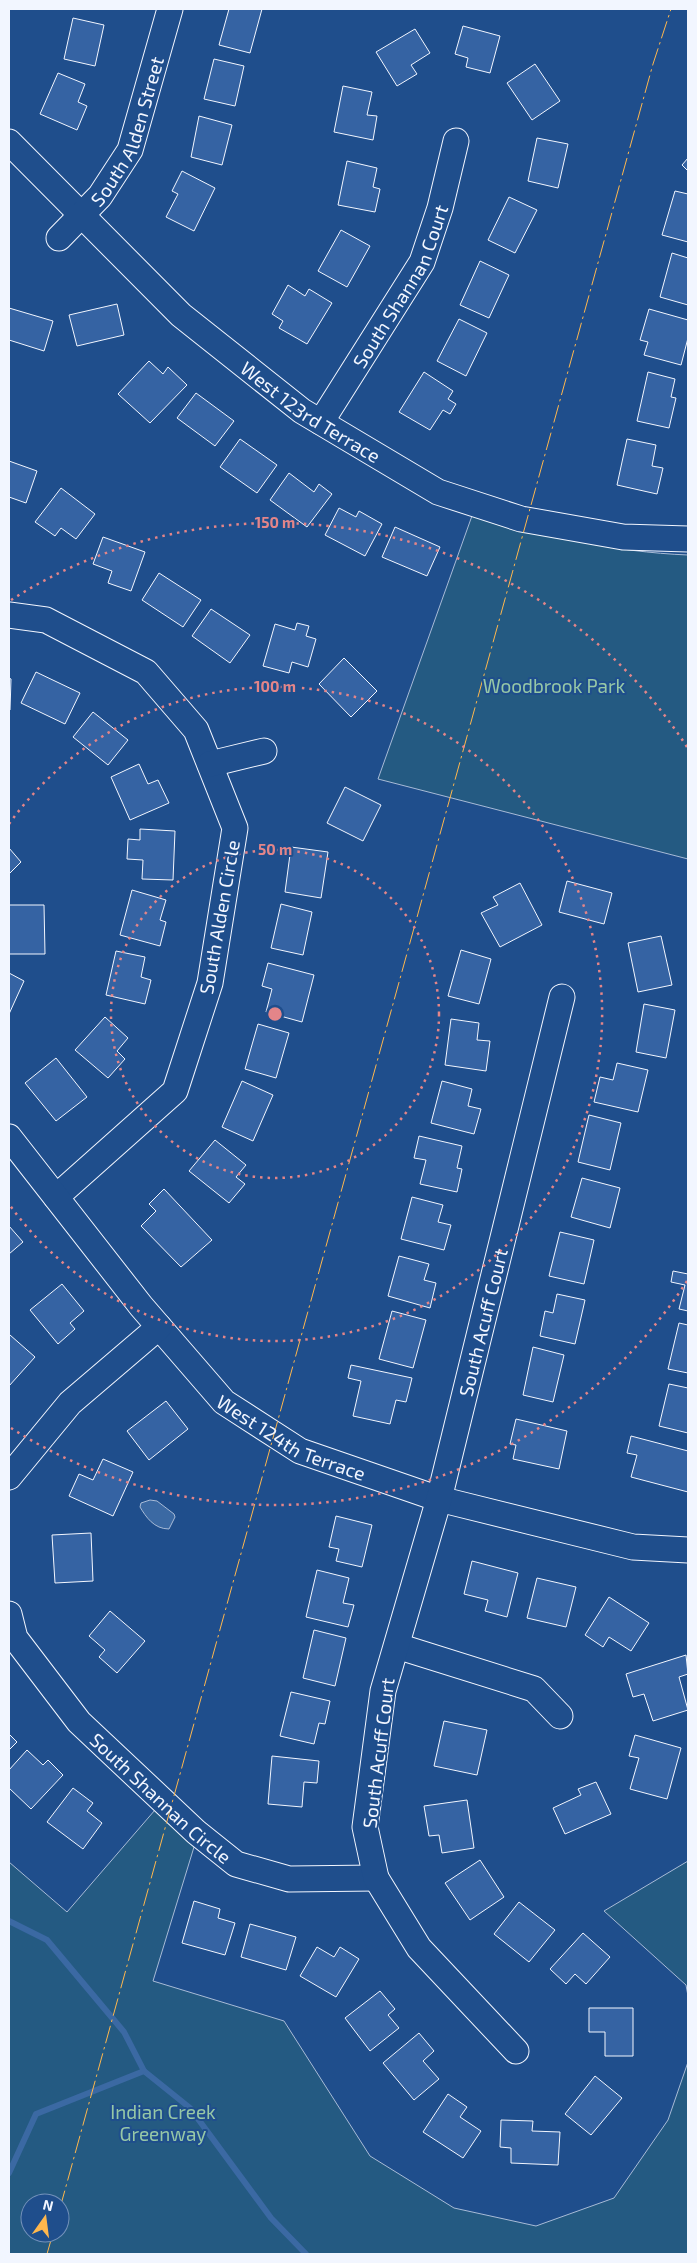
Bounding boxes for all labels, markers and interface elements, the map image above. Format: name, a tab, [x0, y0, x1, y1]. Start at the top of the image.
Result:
street label: South Alden Street	[85, 54, 168, 211]
street label: South Shannan Court	[347, 202, 452, 372]
street label: West 123rd Terrace	[236, 356, 385, 467]
text: 150 m	[255, 513, 295, 531]
park label: Woodbrook Park	[483, 674, 626, 697]
text: 100 m	[254, 677, 296, 695]
street label: South Alden Circle	[194, 838, 244, 996]
text: 50 m	[258, 840, 292, 858]
centre of rings	[266, 1005, 284, 1023]
street label: South Acuff Court	[453, 1246, 512, 1399]
street label: West 124th Terrace	[213, 1389, 369, 1484]
street label: South Acuff Court	[357, 1676, 399, 1830]
street label: South Shannan Circle	[86, 1727, 236, 1868]
park label: Indian Creek Greenway	[110, 2100, 216, 2145]
north arrow	[20, 2193, 70, 2243]
text: N	[41, 2195, 55, 2214]

